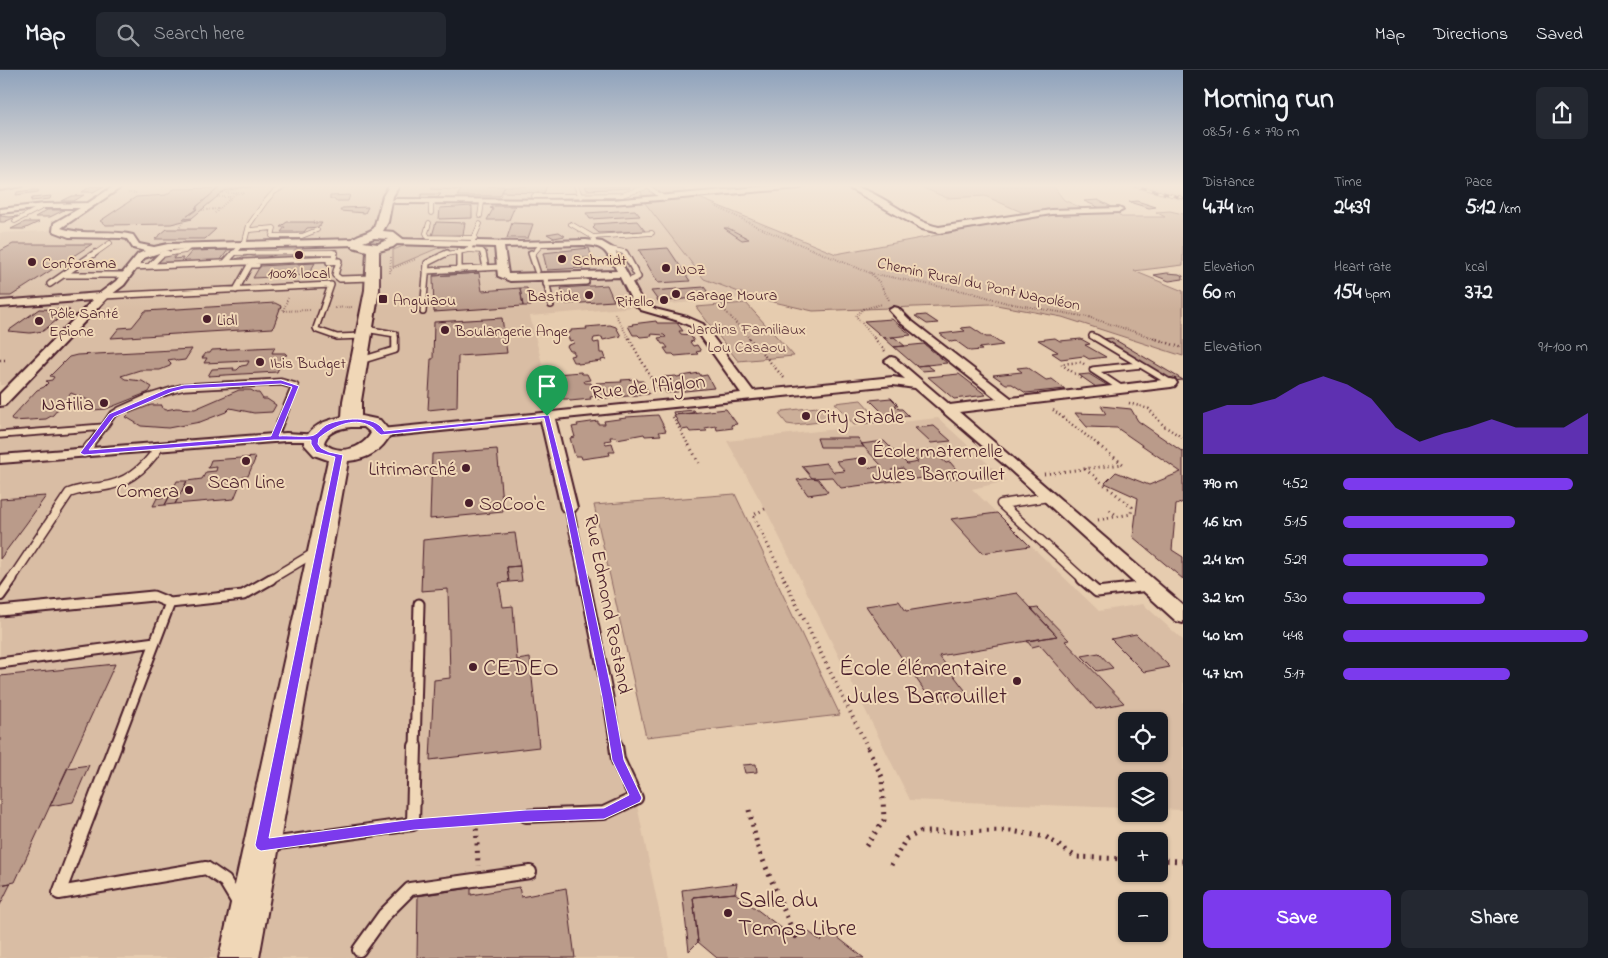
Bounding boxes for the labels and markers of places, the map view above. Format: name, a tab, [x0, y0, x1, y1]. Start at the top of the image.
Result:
marker: 100% local	[293, 249, 305, 261]
place label: Schmidt	[572, 249, 627, 273]
place label: Conforama	[42, 252, 116, 276]
marker: Schmidt	[556, 253, 568, 265]
marker: Conforama	[26, 256, 38, 268]
place label: NOZ	[676, 258, 706, 282]
place label: 100% local	[268, 262, 331, 286]
marker: NOZ	[660, 262, 672, 274]
place label: Garage Moura	[686, 284, 777, 308]
place label: Bastide	[526, 285, 580, 309]
marker: Garage Moura	[670, 288, 682, 300]
place label: Anguiaou	[393, 289, 456, 313]
marker: Bastide	[583, 289, 595, 301]
place label: Ritello	[616, 290, 654, 314]
marker: Anguiaou	[377, 293, 389, 305]
marker: Ritello	[658, 294, 670, 306]
place label: Pôle Santé Epione	[49, 302, 119, 344]
place label: Lidl	[217, 309, 238, 333]
marker: Lidl	[201, 313, 213, 325]
marker: Pôle Santé Epione	[33, 315, 45, 327]
place label: Boulangerie Ange	[454, 320, 569, 344]
marker: Boulangerie Ange	[439, 324, 451, 336]
place label: Ibis Budget	[270, 352, 346, 376]
marker: Ibis Budget	[254, 356, 266, 368]
pin	[526, 365, 568, 416]
place label: Natilia	[42, 391, 94, 420]
marker: Natilia	[98, 397, 110, 409]
place label: City Stade	[816, 404, 904, 433]
marker: City Stade	[800, 410, 812, 422]
place label: École maternelle Jules Barrouillet	[872, 438, 1005, 490]
marker: Scan Line	[240, 455, 252, 467]
marker: École maternelle Jules Barrouillet	[856, 455, 868, 467]
place label: Litrimarché	[369, 456, 456, 485]
marker: Litrimarché	[460, 462, 472, 474]
place label: Scan Line	[207, 469, 285, 498]
place label: Comera	[116, 478, 179, 507]
marker: Comera	[183, 484, 195, 496]
place label: SoCoo'c	[479, 491, 545, 520]
marker: SoCoo'c	[463, 497, 475, 509]
place label: CEDEO	[483, 652, 559, 687]
place label: École élémentaire Jules Barrouillet	[839, 652, 1007, 715]
marker: CEDEO	[467, 661, 479, 673]
marker: École élémentaire Jules Barrouillet	[1011, 675, 1023, 687]
place label: Salle du Temps Libre	[738, 884, 857, 947]
marker: Salle du Temps Libre	[722, 907, 734, 919]

